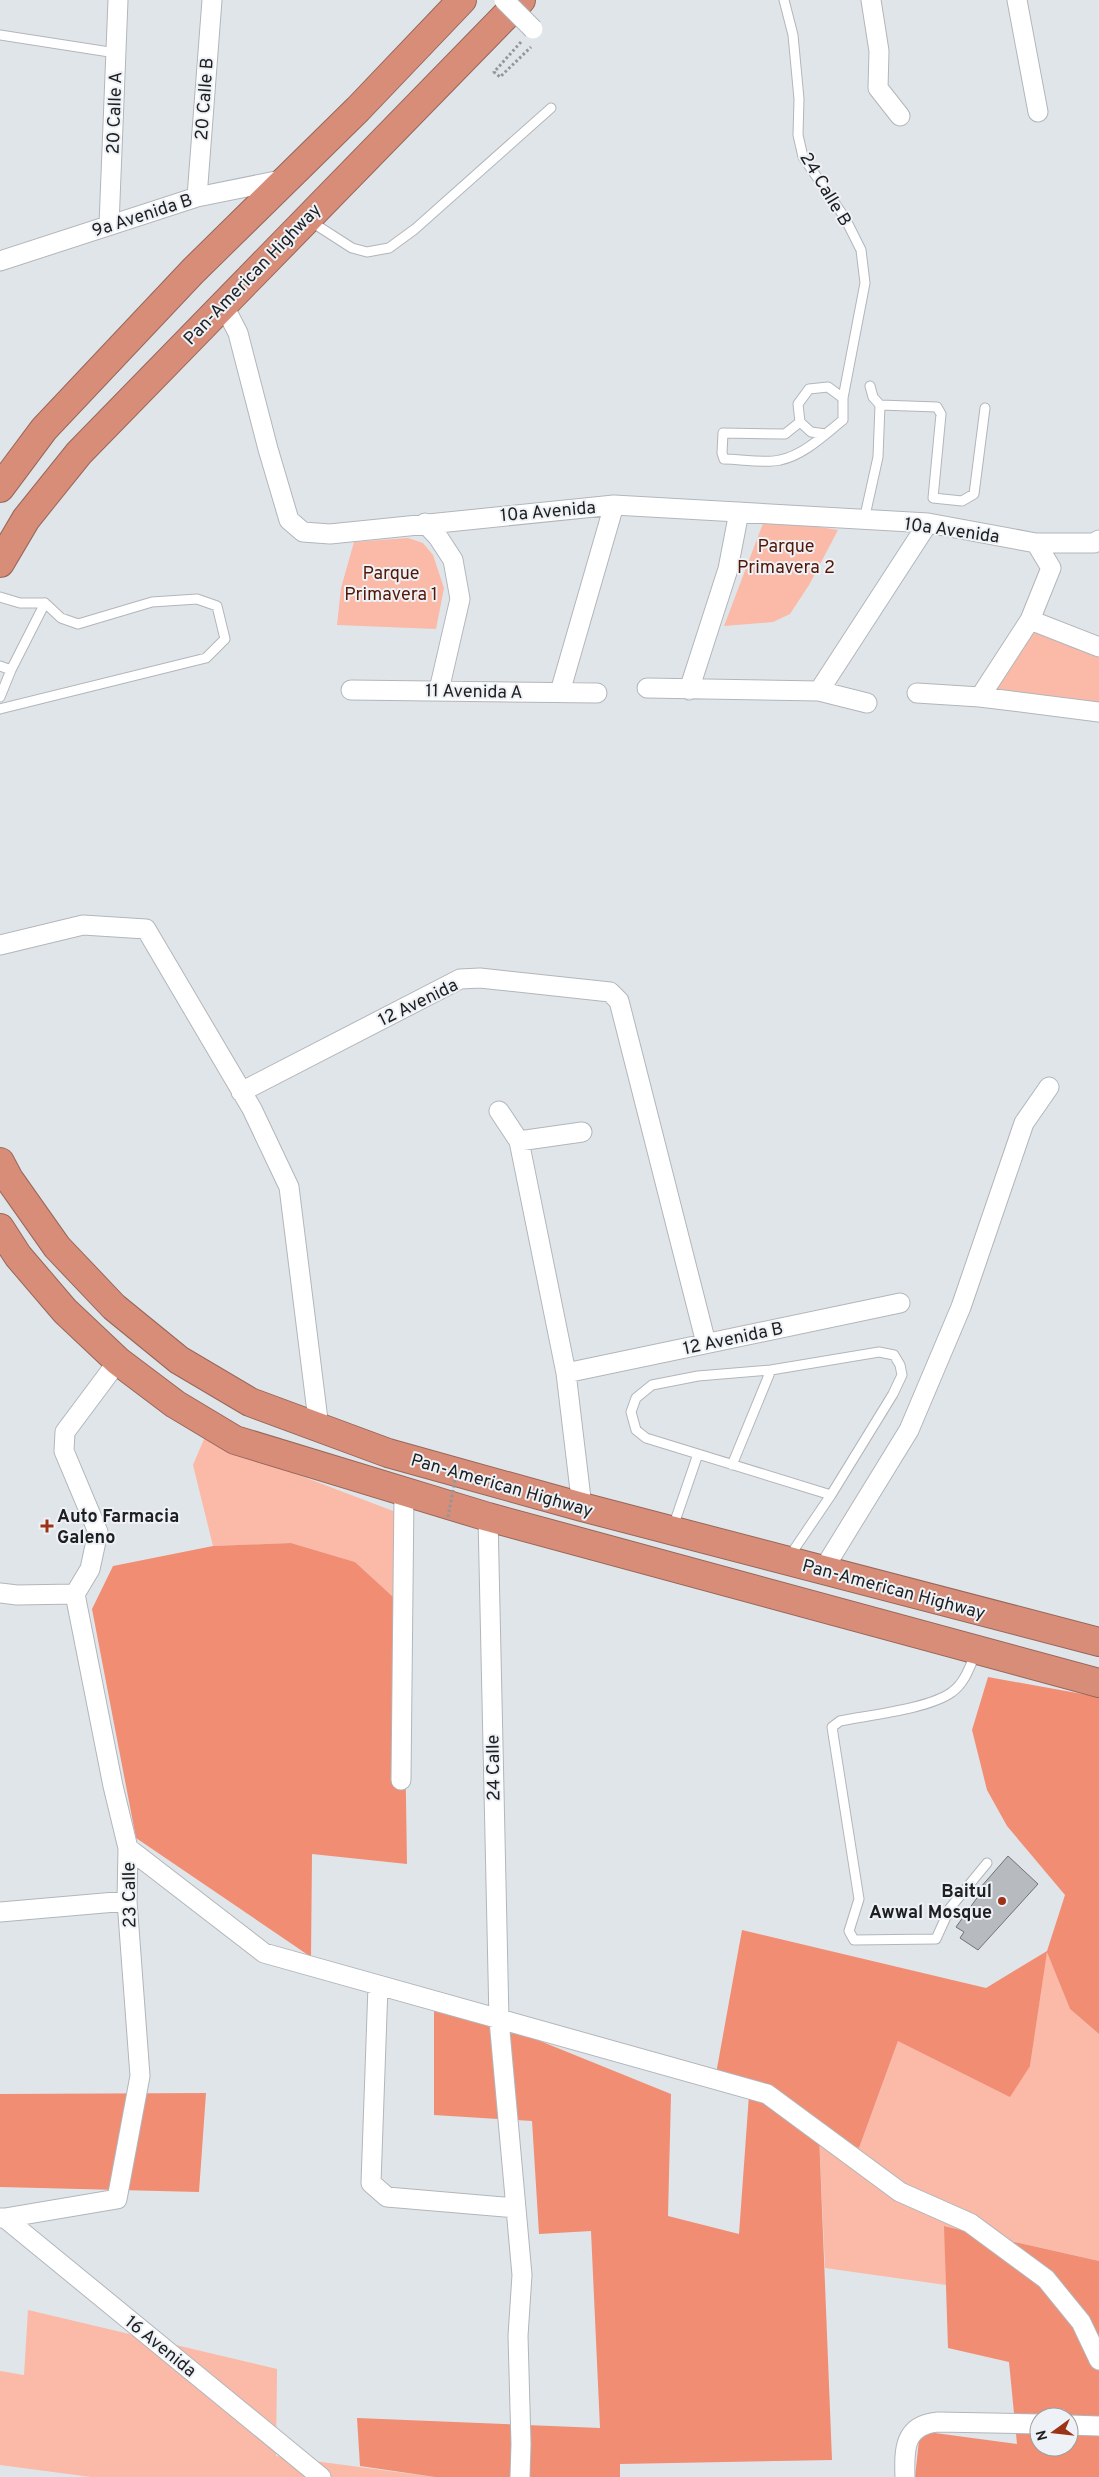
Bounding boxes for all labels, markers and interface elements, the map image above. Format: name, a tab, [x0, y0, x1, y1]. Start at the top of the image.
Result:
street label: 20 Calle B	[191, 57, 220, 141]
street label: 20 Calle A	[103, 71, 128, 155]
street label: 24 Calle B	[794, 148, 856, 231]
street label: 9a Avenida B	[89, 189, 196, 243]
street label: Pan-American Highway	[179, 199, 327, 351]
street label: 10a Avenida	[499, 497, 597, 528]
street label: 10a Avenida	[903, 513, 1001, 550]
park label: Parque Primavera 2	[737, 536, 835, 580]
park label: Parque Primavera 1	[344, 563, 438, 607]
street label: 11 Avenida A	[425, 680, 523, 705]
street label: 12 Avenida	[375, 974, 462, 1033]
street label: 12 Avenida B	[681, 1318, 786, 1361]
street label: Pan-American Highway	[408, 1449, 595, 1523]
place label: Auto Farmacia Galeno	[57, 1506, 179, 1550]
marker: Auto Farmacia Galeno	[41, 1520, 53, 1532]
street label: Pan-American Highway	[800, 1555, 988, 1626]
street label: 24 Calle	[482, 1735, 507, 1801]
street label: 23 Calle	[118, 1862, 143, 1928]
place label: Baitul Awwal Mosque	[869, 1881, 992, 1925]
marker: Baitul Awwal Mosque	[996, 1895, 1008, 1907]
street label: 16 Avenida	[120, 2311, 201, 2383]
north arrow	[1029, 2407, 1079, 2457]
text: N	[1033, 2428, 1052, 2442]

